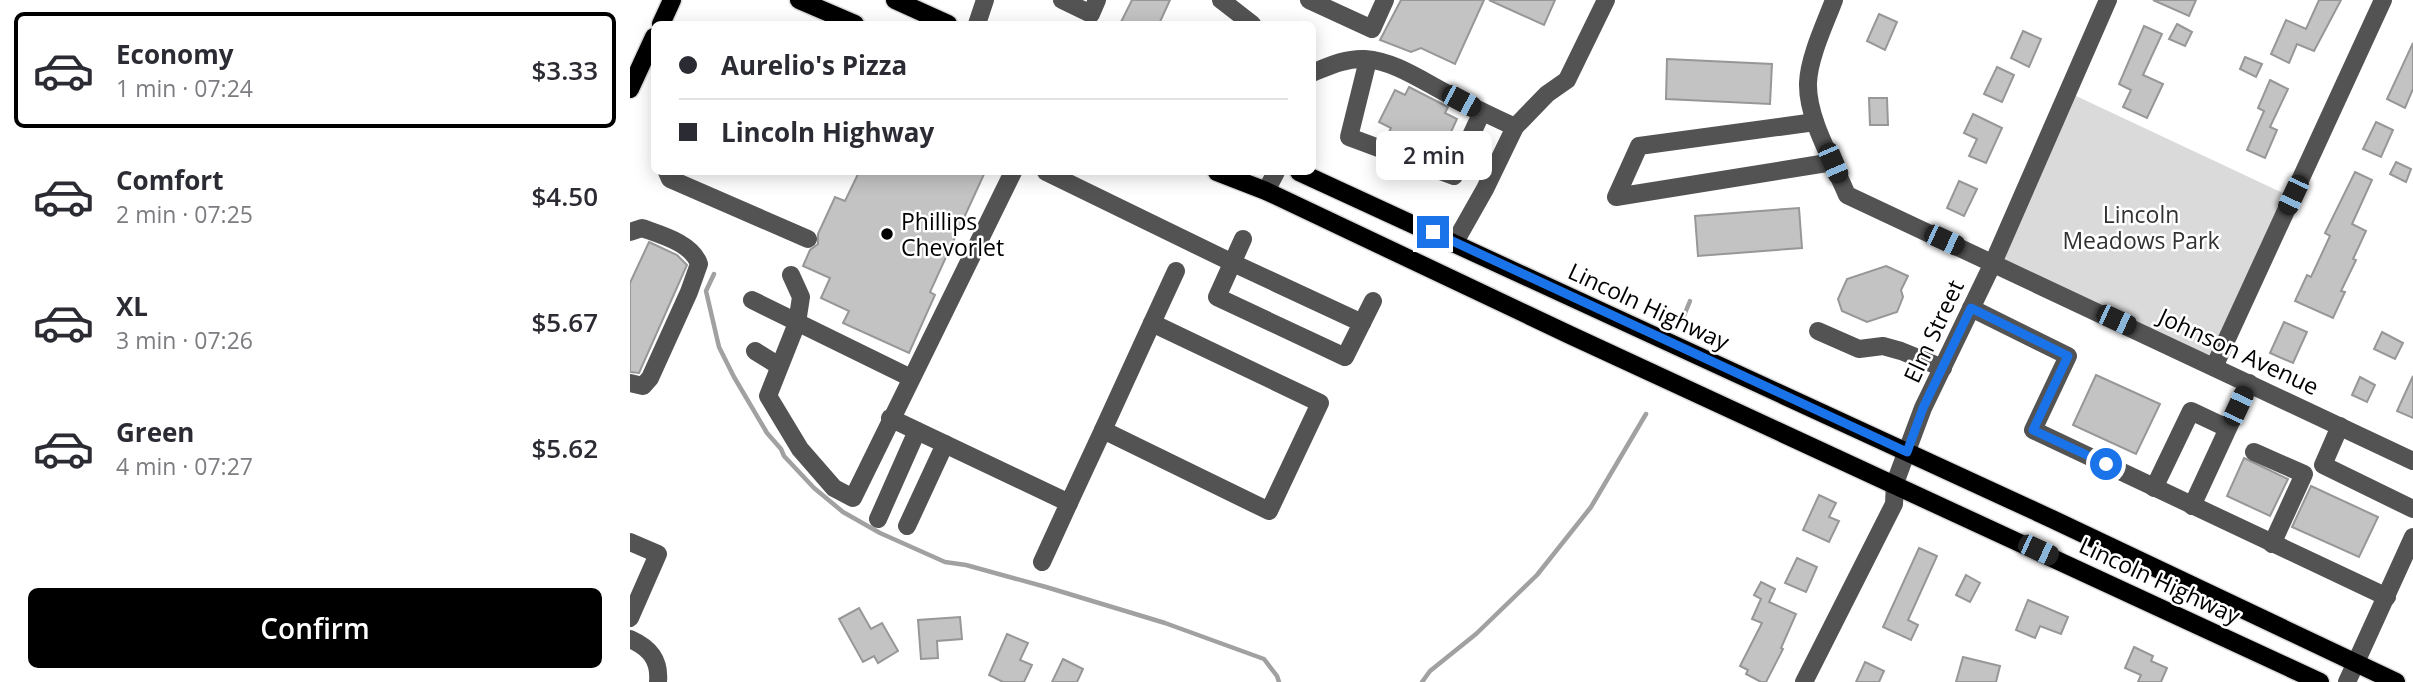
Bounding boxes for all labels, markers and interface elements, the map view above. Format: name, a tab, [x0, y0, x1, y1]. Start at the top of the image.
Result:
text: Economy	[116, 36, 234, 72]
icon: car	[32, 39, 95, 102]
text: Aurelio's Pizza	[721, 47, 907, 83]
text: $3.33	[531, 52, 598, 88]
text: 1 min · 07:24	[116, 72, 253, 104]
car	[1438, 82, 1485, 120]
text: Lincoln Highway	[721, 114, 934, 150]
callout: 2 min	[1375, 131, 1491, 180]
text: 2 min	[1403, 139, 1465, 171]
car	[1816, 140, 1851, 186]
text: Comfort	[116, 162, 223, 198]
icon: car	[32, 165, 95, 228]
car	[2275, 172, 2312, 218]
text: $4.50	[531, 178, 598, 214]
text: 2 min · 07:25	[116, 198, 253, 230]
park label: Lincoln Meadows Park	[2062, 198, 2220, 256]
place label: Phillips Chevorlet	[901, 205, 1004, 263]
route end	[1417, 216, 1449, 248]
car	[1921, 222, 1968, 258]
marker: Phillips Chevorlet	[879, 226, 895, 242]
street label: Lincoln Highway	[1563, 255, 1735, 357]
street label: Elm Street	[1895, 274, 1971, 388]
text: XL	[116, 288, 148, 324]
icon: car	[32, 291, 95, 354]
street label: Johnson Avenue	[2152, 299, 2324, 402]
car	[2093, 302, 2140, 338]
text: $5.67	[531, 304, 598, 340]
text: 3 min · 07:26	[116, 324, 253, 356]
car	[2220, 383, 2257, 429]
text: Green	[116, 414, 194, 450]
icon: car	[32, 417, 95, 480]
text: $5.62	[531, 430, 598, 466]
route start	[2090, 448, 2122, 480]
text: 4 min · 07:27	[116, 450, 253, 482]
street label: Lincoln Highway	[2074, 529, 2246, 631]
car	[2015, 532, 2062, 568]
button: Confirm	[28, 588, 602, 668]

